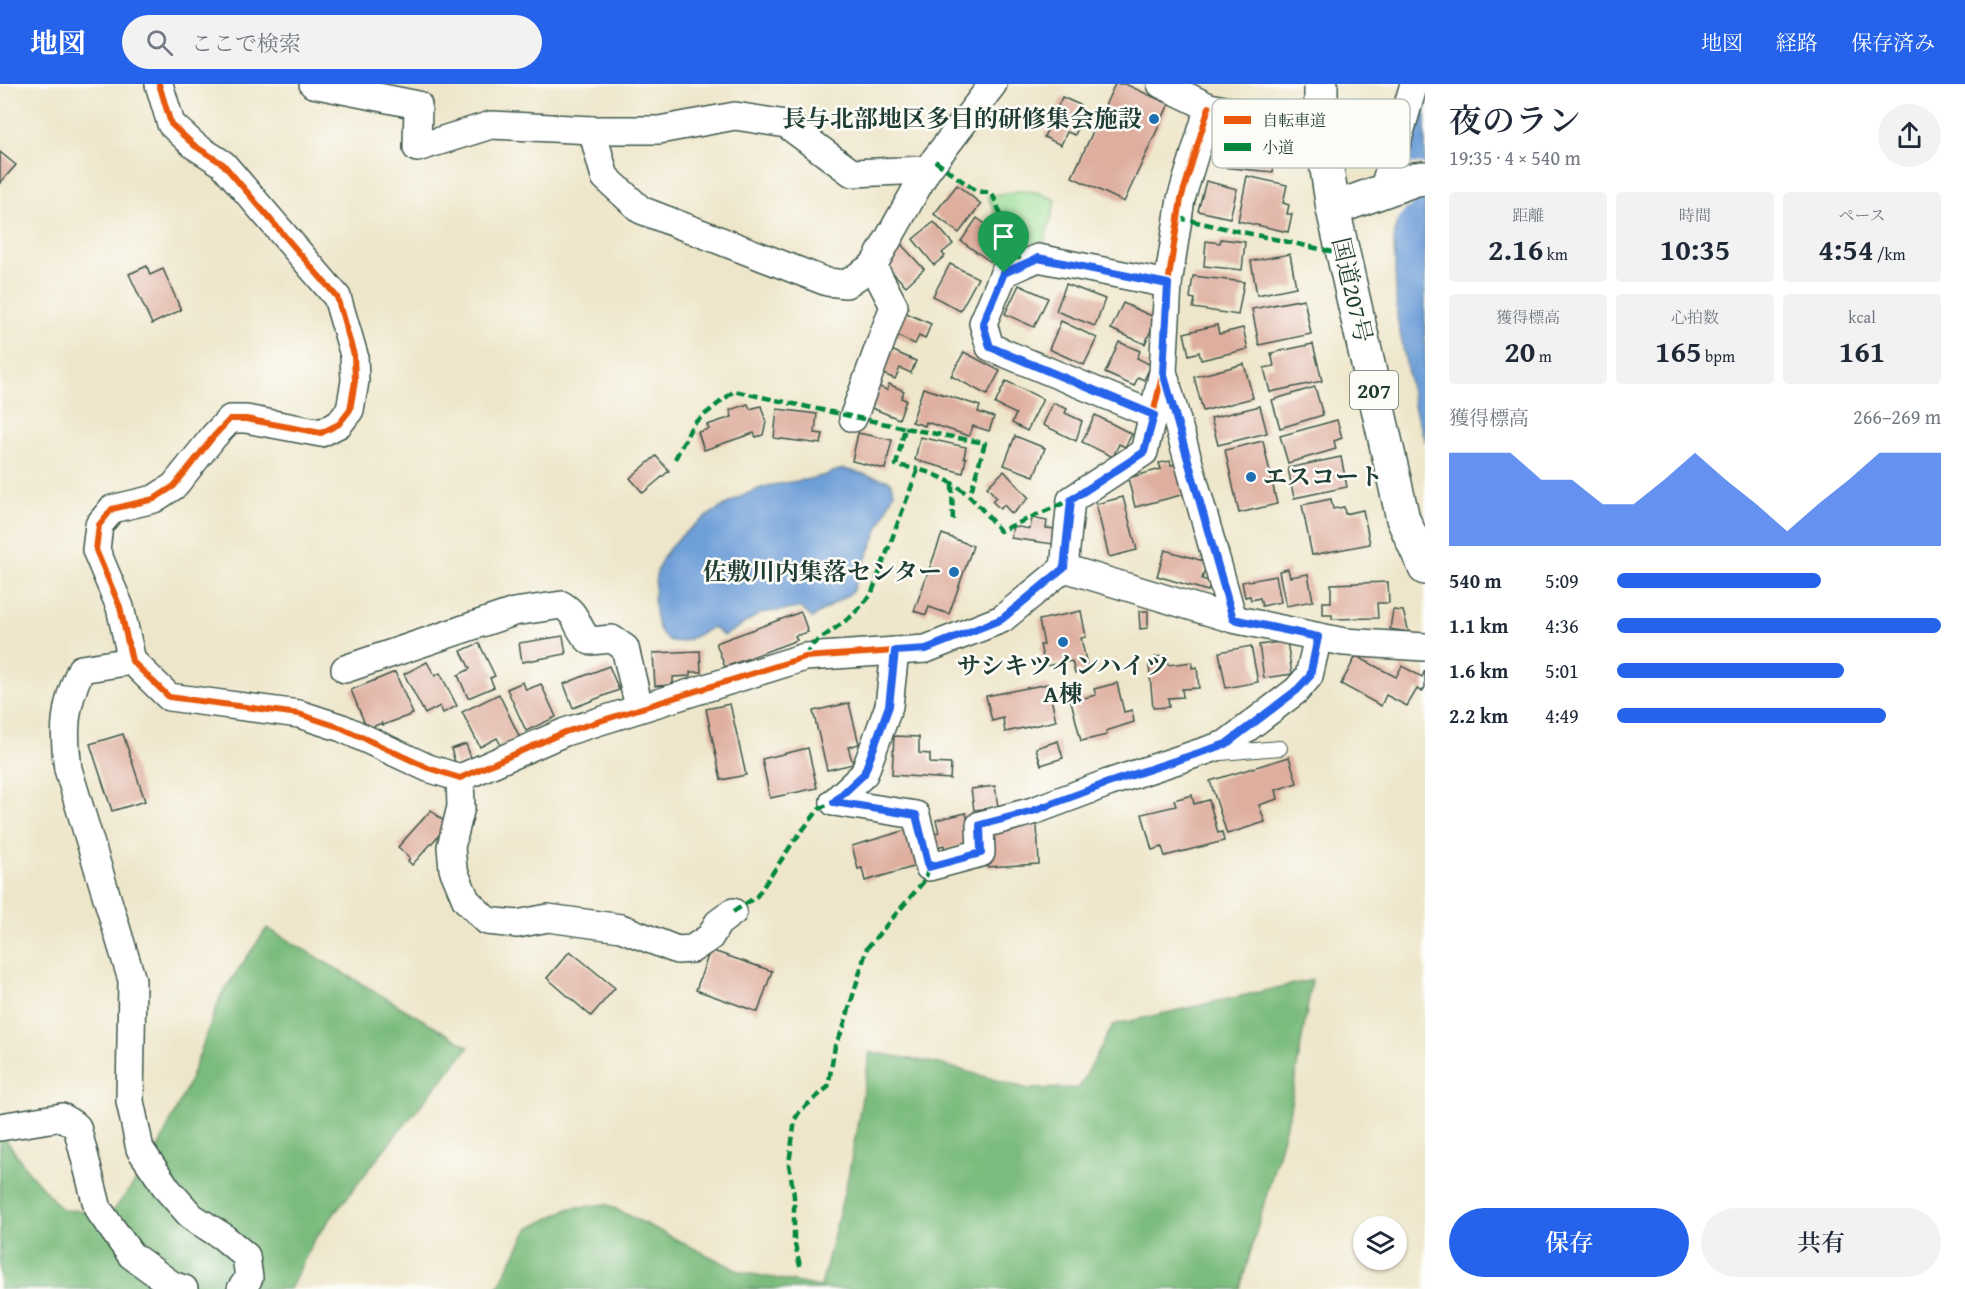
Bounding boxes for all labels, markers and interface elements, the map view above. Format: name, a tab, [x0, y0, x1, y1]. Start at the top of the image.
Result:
search box	[122, 15, 542, 69]
text: 地図	[30, 22, 86, 63]
icon: search	[143, 26, 176, 59]
text: ここで検索	[191, 27, 301, 59]
text: 地図	[1701, 27, 1743, 58]
text: 経路	[1776, 27, 1818, 58]
text: 保存済み	[1851, 27, 1935, 58]
text: 夜のラン	[1449, 96, 1581, 144]
legend	[1212, 99, 1410, 168]
place label: 長与北部地区多目的研修集会施設	[782, 101, 1142, 136]
button: share	[1878, 104, 1941, 167]
text: 自転車道	[1262, 108, 1326, 132]
marker: 長与北部地区多目的研修集会施設	[1147, 112, 1161, 126]
text: 小道	[1262, 135, 1294, 159]
text: 19:35 · 4 × 540 m	[1449, 143, 1581, 172]
text: 距離	[1512, 203, 1544, 227]
text: 時間	[1679, 203, 1711, 227]
text: ペース	[1838, 203, 1886, 227]
pin	[978, 211, 1029, 273]
icon: arrive	[987, 220, 1020, 253]
text: 2.16	[1488, 227, 1543, 271]
text: 10:35	[1660, 227, 1730, 271]
text: 4:54	[1818, 227, 1873, 271]
street label: 国道207号	[1323, 234, 1382, 346]
text: km	[1543, 242, 1568, 266]
text: /km	[1873, 242, 1906, 266]
text: 獲得標高	[1496, 305, 1560, 329]
text: 心拍数	[1671, 305, 1719, 329]
text: kcal	[1848, 305, 1876, 329]
text: 20	[1504, 329, 1535, 373]
text: 165	[1655, 329, 1702, 373]
text: 161	[1839, 329, 1885, 373]
text: m	[1535, 344, 1552, 368]
text: bpm	[1702, 344, 1735, 368]
road number: 207	[1350, 371, 1398, 409]
text: 266–269 m	[1853, 402, 1941, 431]
text: 獲得標高	[1449, 403, 1529, 432]
place label: エスコート	[1263, 459, 1383, 494]
marker: エスコート	[1244, 470, 1258, 484]
place label: 佐敷川内集落センター	[703, 554, 942, 589]
marker: 佐敷川内集落センター	[947, 565, 961, 579]
text: 540 m	[1449, 566, 1502, 595]
text: 5:09	[1545, 566, 1579, 595]
text: 1.1 km	[1449, 611, 1508, 640]
text: 4:36	[1545, 611, 1579, 640]
marker: サシキツインハイツ A棟	[1056, 635, 1070, 649]
place label: サシキツインハイツ A棟	[957, 648, 1169, 711]
text: 1.6 km	[1449, 656, 1508, 685]
text: 5:01	[1545, 656, 1579, 685]
text: 2.2 km	[1449, 701, 1508, 730]
text: 4:49	[1545, 701, 1579, 730]
button: 保存	[1449, 1208, 1689, 1277]
button: 共有	[1701, 1208, 1941, 1277]
map controls	[1353, 1216, 1407, 1270]
button: layers	[1353, 1216, 1407, 1270]

